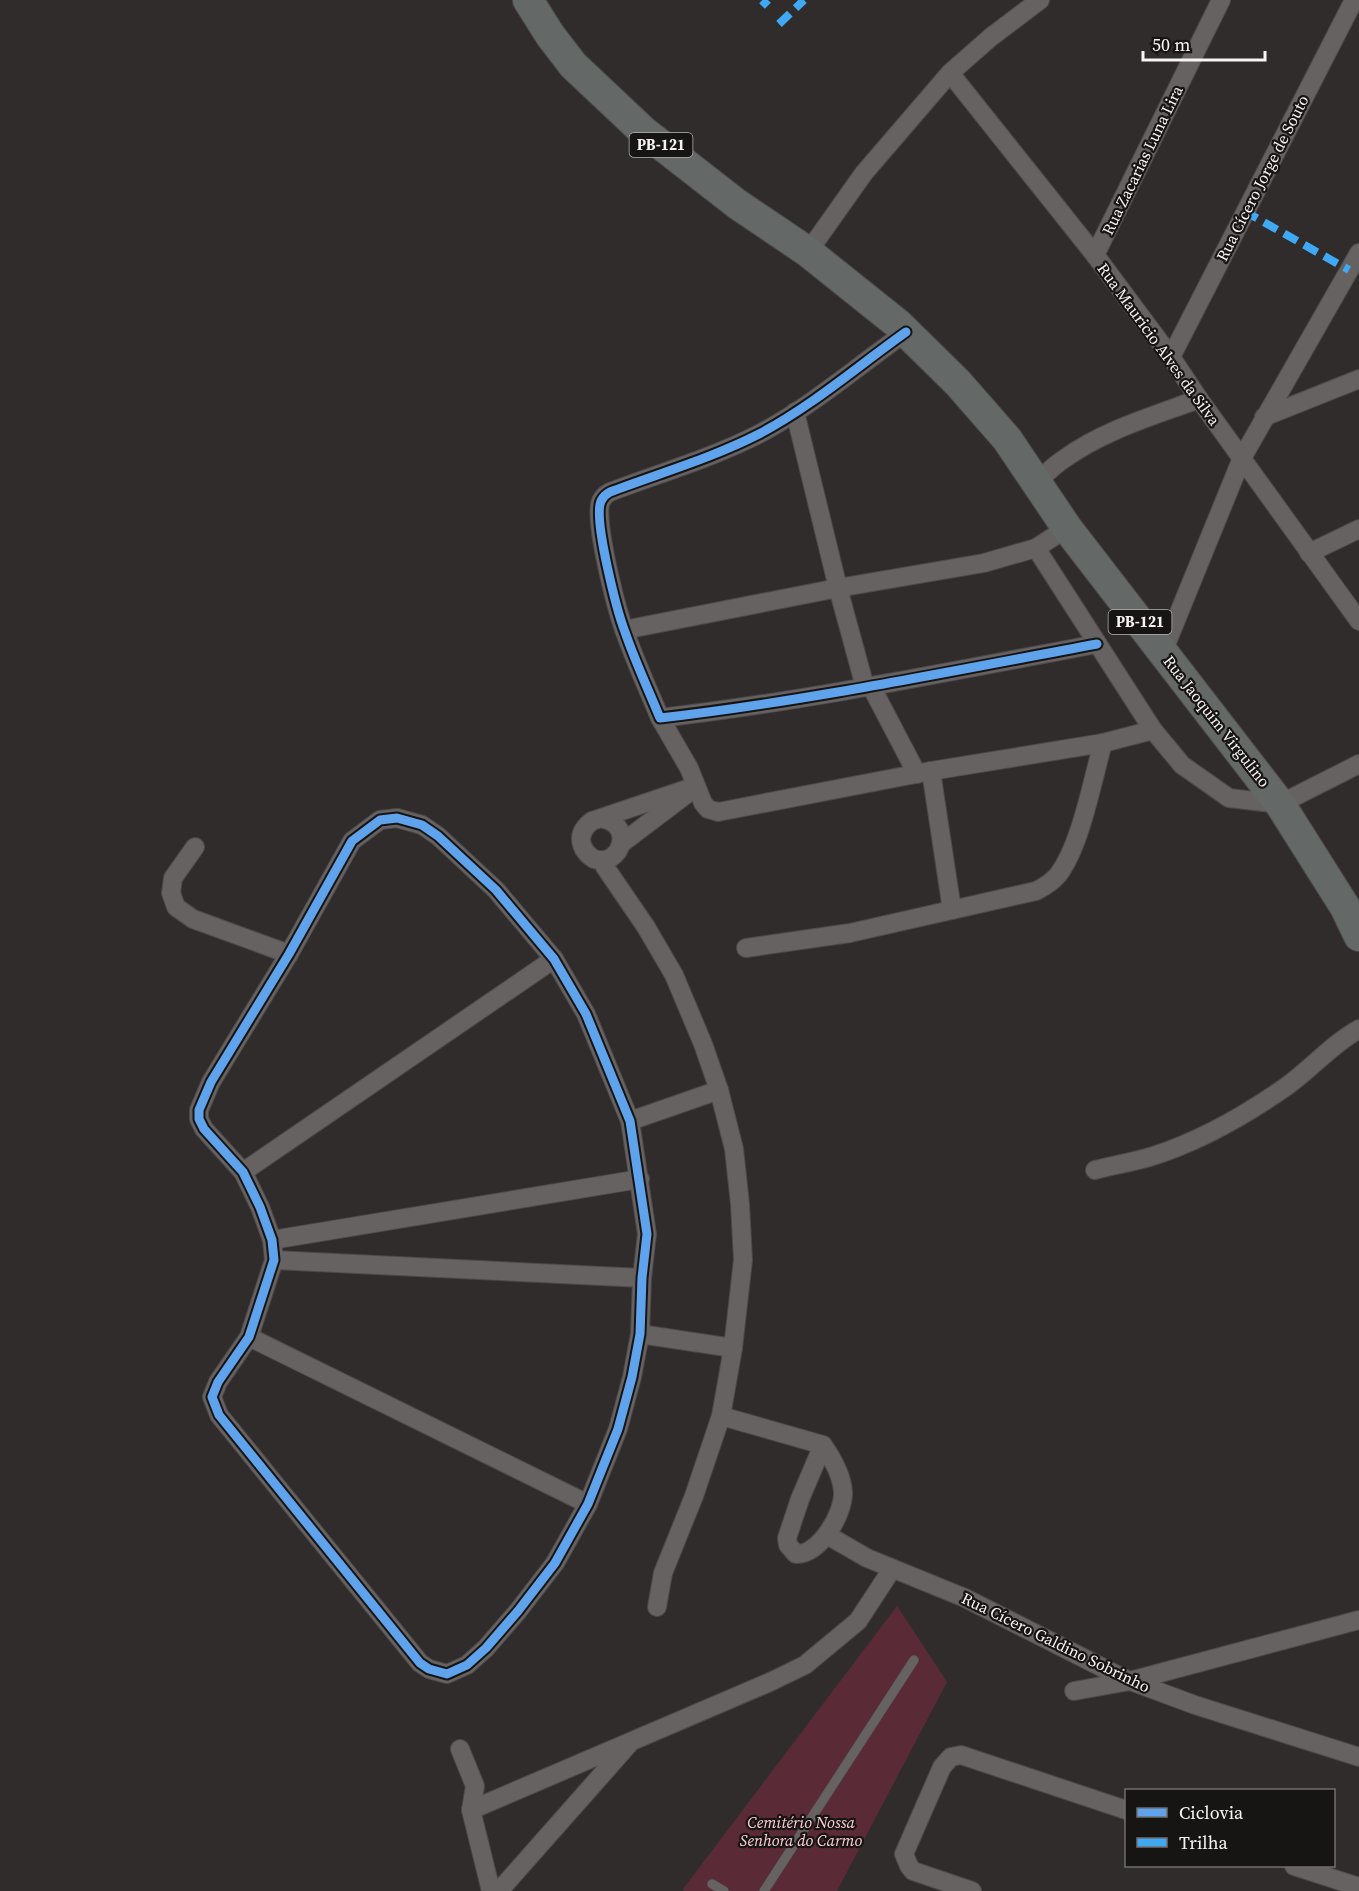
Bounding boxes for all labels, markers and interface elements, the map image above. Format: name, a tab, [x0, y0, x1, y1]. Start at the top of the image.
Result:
scale bar	[1143, 24, 1264, 62]
text: 50 m	[1152, 32, 1190, 57]
street label: Rua Zacarias Luna Lira	[1096, 81, 1188, 238]
street label: Rua Cícero Jorge de Souto	[1211, 91, 1314, 265]
road number: PB-121	[630, 133, 692, 157]
street label: Rua Mauricio Alves da Silva	[1093, 258, 1226, 430]
road number: PB-121	[1108, 610, 1172, 634]
street label: Rua Jaoquim Virgulino	[1158, 650, 1276, 792]
street label: Rua Cícero Galdino Sobrinho	[958, 1587, 1154, 1697]
legend	[1125, 1789, 1335, 1867]
text: Ciclovia	[1179, 1800, 1244, 1825]
park label: Cemitério Nossa Senhora do Carmo	[740, 1811, 862, 1851]
text: Trilha	[1179, 1830, 1228, 1855]

